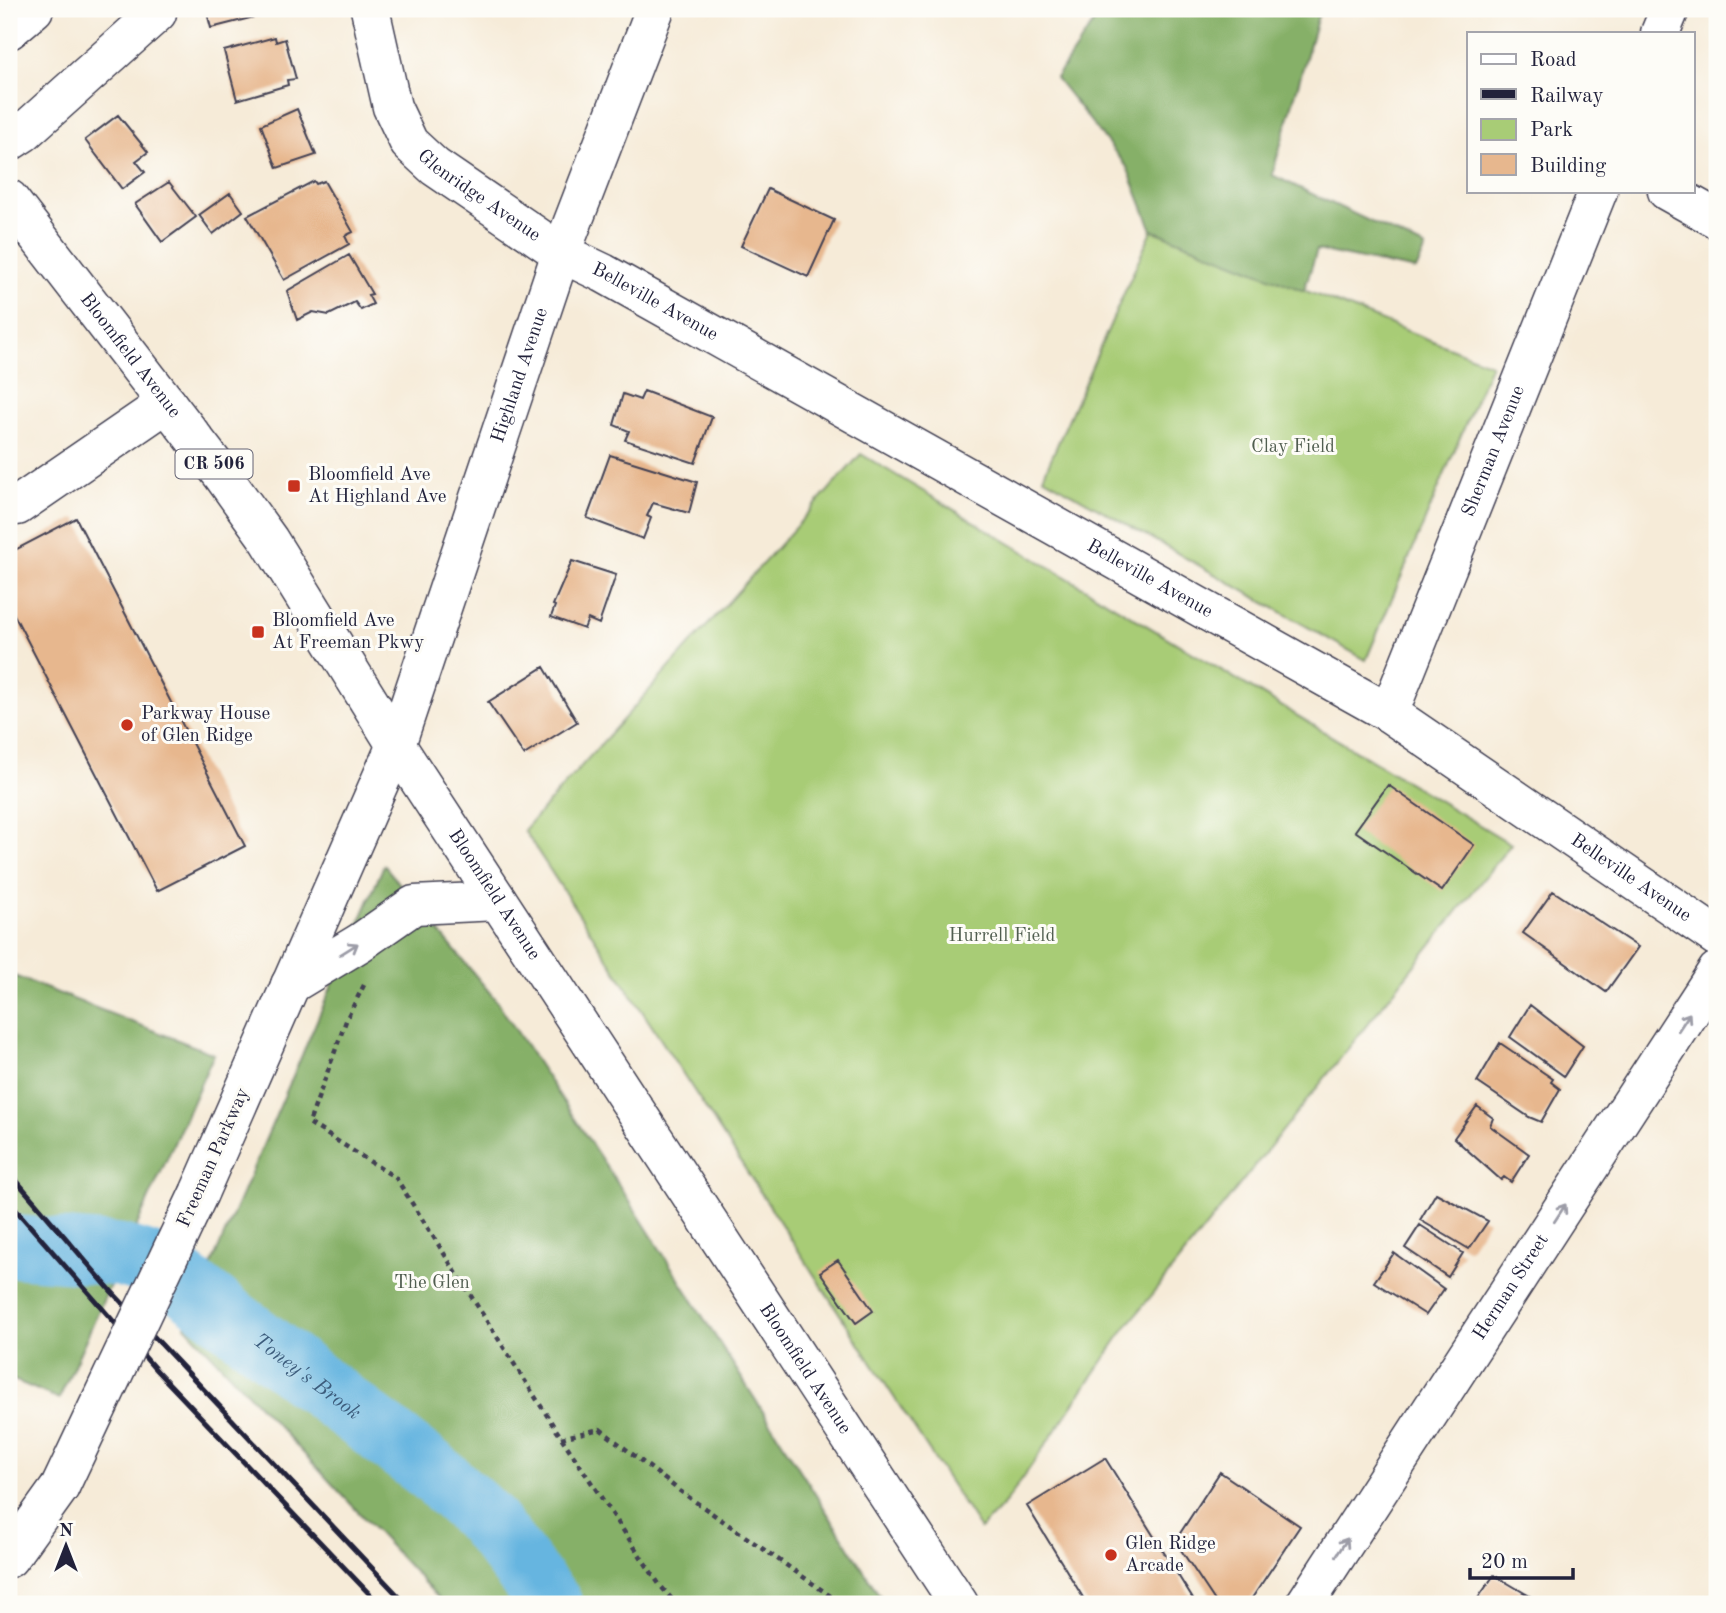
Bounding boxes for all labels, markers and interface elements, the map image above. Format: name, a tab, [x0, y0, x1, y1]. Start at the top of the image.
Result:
legend	[1467, 32, 1694, 192]
text: Road	[1530, 50, 1577, 71]
text: Railway	[1530, 86, 1604, 107]
text: Park	[1530, 120, 1573, 141]
street label: Glenridge Avenue	[414, 146, 544, 245]
text: Building	[1530, 156, 1607, 177]
street label: Belleville Avenue	[589, 260, 721, 345]
street label: Bloomfield Avenue	[76, 290, 184, 422]
street label: Highland Avenue	[489, 305, 551, 445]
street label: Sherman Avenue	[1459, 383, 1529, 519]
park label: Clay Field	[1251, 438, 1335, 457]
road number: CR 506	[176, 450, 252, 478]
place label: Bloomfield Ave At Highland Ave	[308, 466, 446, 507]
marker: Bloomfield Ave At Highland Ave	[286, 478, 302, 494]
street label: Belleville Avenue	[1084, 536, 1216, 622]
place label: Bloomfield Ave At Freeman Pkwy	[272, 612, 424, 653]
marker: Bloomfield Ave At Freeman Pkwy	[250, 624, 266, 640]
place label: Parkway House of Glen Ridge	[141, 705, 270, 746]
marker: Parkway House of Glen Ridge	[119, 717, 135, 733]
street label: Bloomfield Avenue	[445, 826, 544, 963]
street label: Belleville Avenue	[1567, 831, 1694, 926]
park label: Hurrell Field	[949, 927, 1055, 946]
one-way arrow	[338, 942, 358, 956]
one-way arrow	[1677, 1013, 1692, 1032]
street label: Freeman Parkway	[175, 1085, 253, 1231]
one-way arrow	[1553, 1203, 1567, 1223]
street label: Herman Street	[1470, 1231, 1552, 1344]
park label: The Glen	[394, 1274, 470, 1293]
street label: Bloomfield Avenue	[755, 1300, 854, 1438]
water label: Toney's Brook	[249, 1330, 365, 1424]
north arrow	[32, 1512, 102, 1582]
text: N	[59, 1522, 74, 1541]
place label: Glen Ridge Arcade	[1125, 1535, 1216, 1576]
scale bar	[1470, 1536, 1574, 1580]
one-way arrow	[1335, 1538, 1350, 1557]
marker: Glen Ridge Arcade	[1103, 1547, 1119, 1563]
text: 20 m	[1481, 1552, 1528, 1573]

